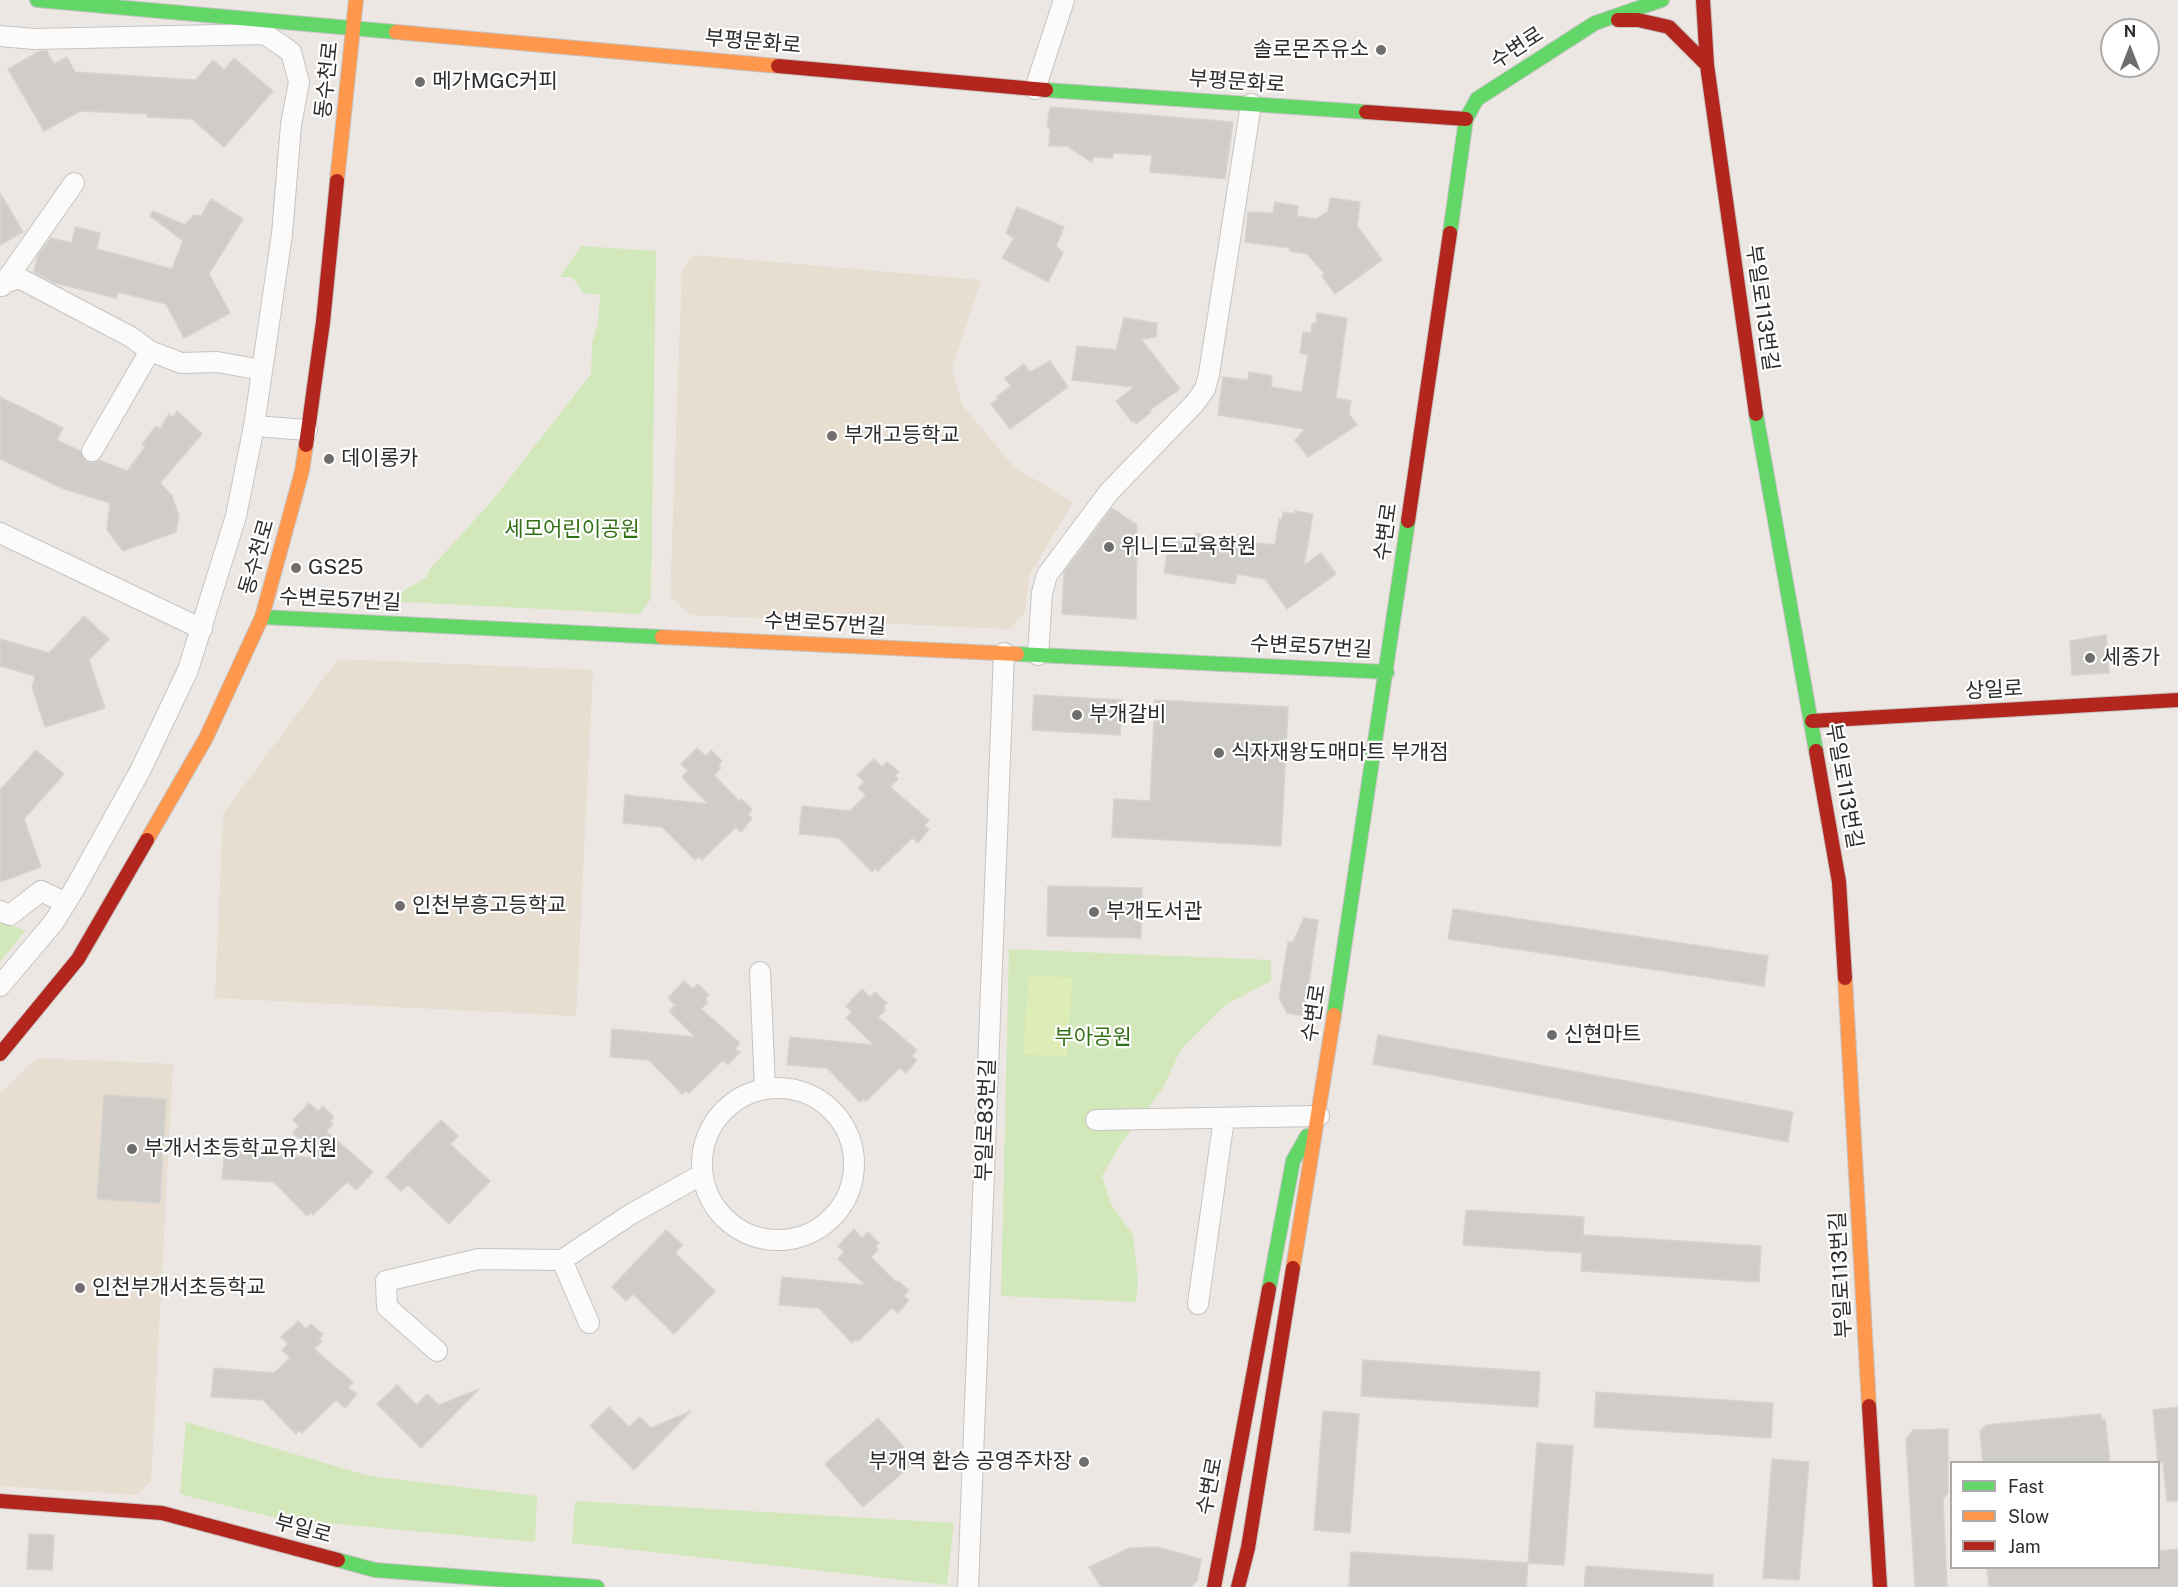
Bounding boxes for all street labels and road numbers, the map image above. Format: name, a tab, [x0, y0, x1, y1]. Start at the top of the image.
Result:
street label: 수변로	[1486, 22, 1548, 74]
street label: 부평문화로	[704, 25, 802, 59]
street label: 동수천로	[310, 40, 344, 120]
street label: 부평문화로	[1188, 66, 1286, 98]
street label: 부일로113번길	[1741, 243, 1783, 373]
street label: 수변로	[1369, 502, 1403, 562]
street label: 동수천로	[234, 516, 280, 598]
street label: 수변로57번길	[278, 584, 402, 616]
street label: 수변로57번길	[763, 608, 887, 640]
street label: 수변로57번길	[1249, 631, 1373, 663]
street label: 상일로	[1964, 676, 2024, 704]
street label: 부일로113번길	[1821, 721, 1867, 851]
street label: 수변로	[1297, 982, 1331, 1044]
street label: 부일로83번길	[971, 1058, 1001, 1182]
street label: 부일로113번길	[1825, 1211, 1857, 1339]
street label: 수변로	[1192, 1455, 1228, 1517]
street label: 부일로	[272, 1509, 334, 1549]

